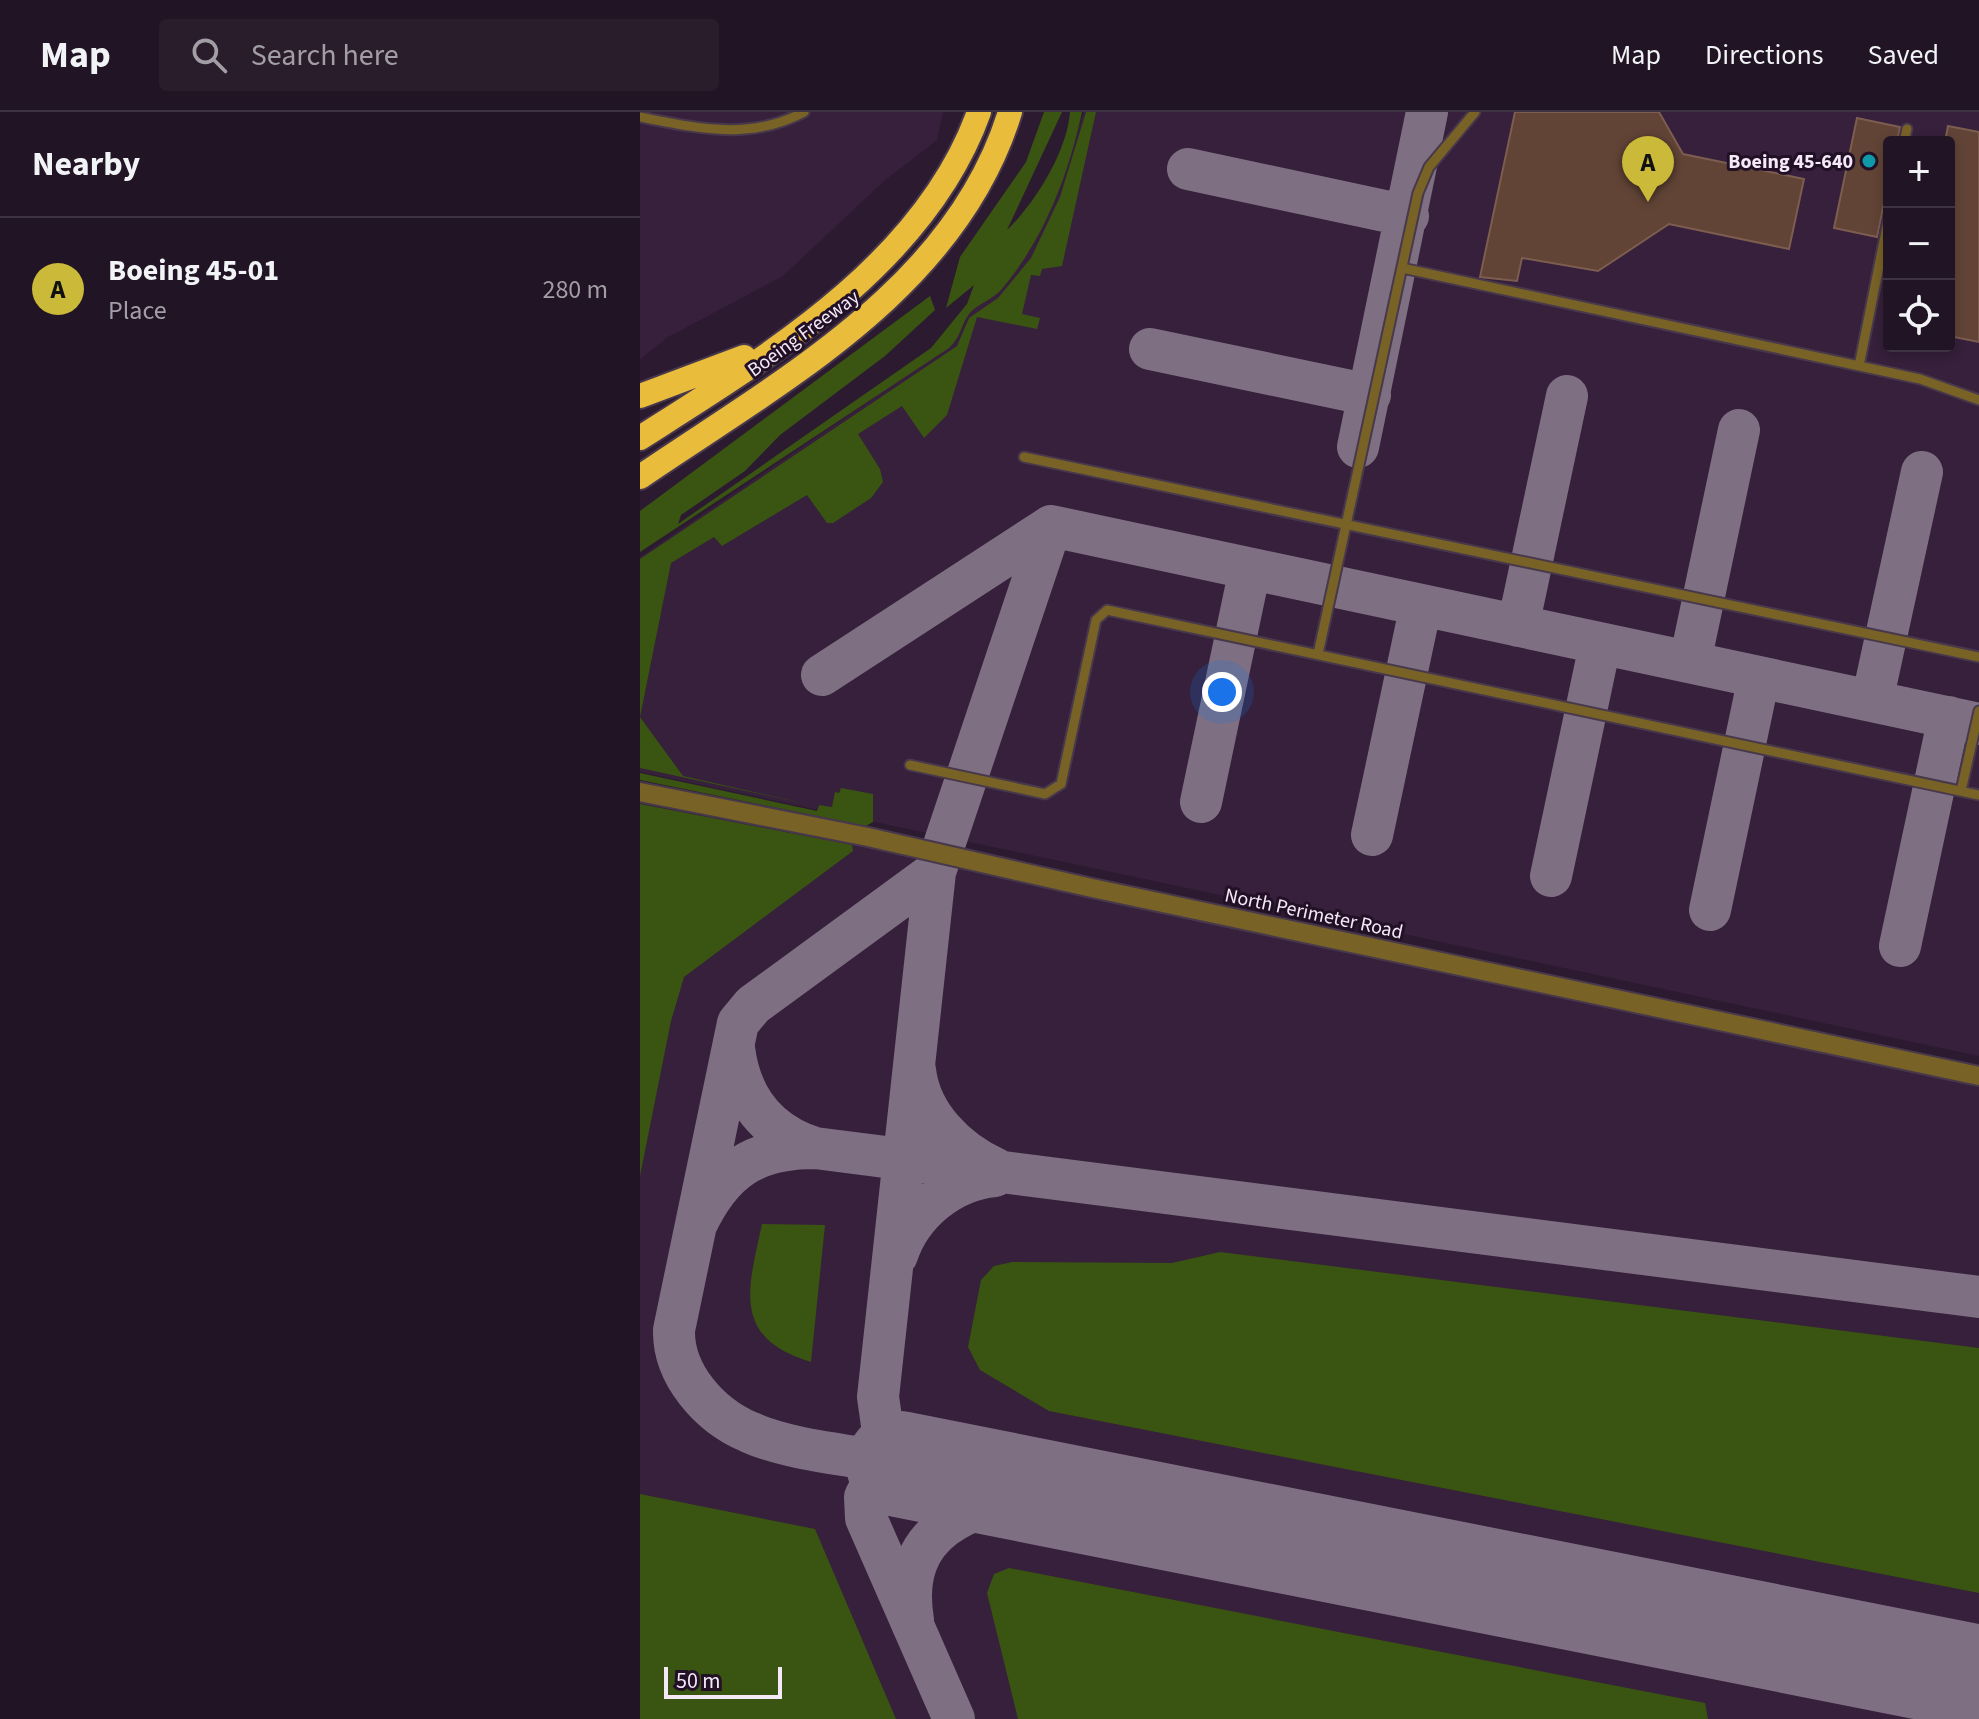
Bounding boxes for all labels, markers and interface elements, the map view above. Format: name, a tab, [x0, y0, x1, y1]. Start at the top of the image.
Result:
search box	[159, 19, 719, 91]
text: Map	[40, 28, 111, 82]
icon: search	[187, 33, 231, 77]
text: Search here	[251, 34, 399, 77]
text: Map	[1611, 35, 1661, 75]
text: Directions	[1705, 35, 1824, 75]
text: Saved	[1868, 35, 1939, 75]
pin: A	[1622, 136, 1674, 202]
map controls	[1883, 136, 1955, 352]
button: +	[1883, 136, 1955, 208]
text: Nearby	[32, 140, 140, 189]
place label: Boeing 45-640	[1728, 148, 1853, 176]
marker: Boeing 45-640	[1860, 152, 1878, 170]
button: −	[1883, 208, 1955, 280]
text: Boeing 45-01	[108, 249, 279, 292]
text: A	[51, 271, 65, 308]
text: 280 m	[542, 271, 608, 308]
button: locate	[1883, 280, 1955, 352]
street label: Boeing Freeway	[742, 283, 866, 384]
text: Place	[108, 292, 167, 329]
your location	[1202, 672, 1242, 712]
street label: North Perimeter Road	[1222, 881, 1406, 947]
scale bar	[664, 1663, 782, 1699]
text: 50 m	[676, 1665, 721, 1697]

